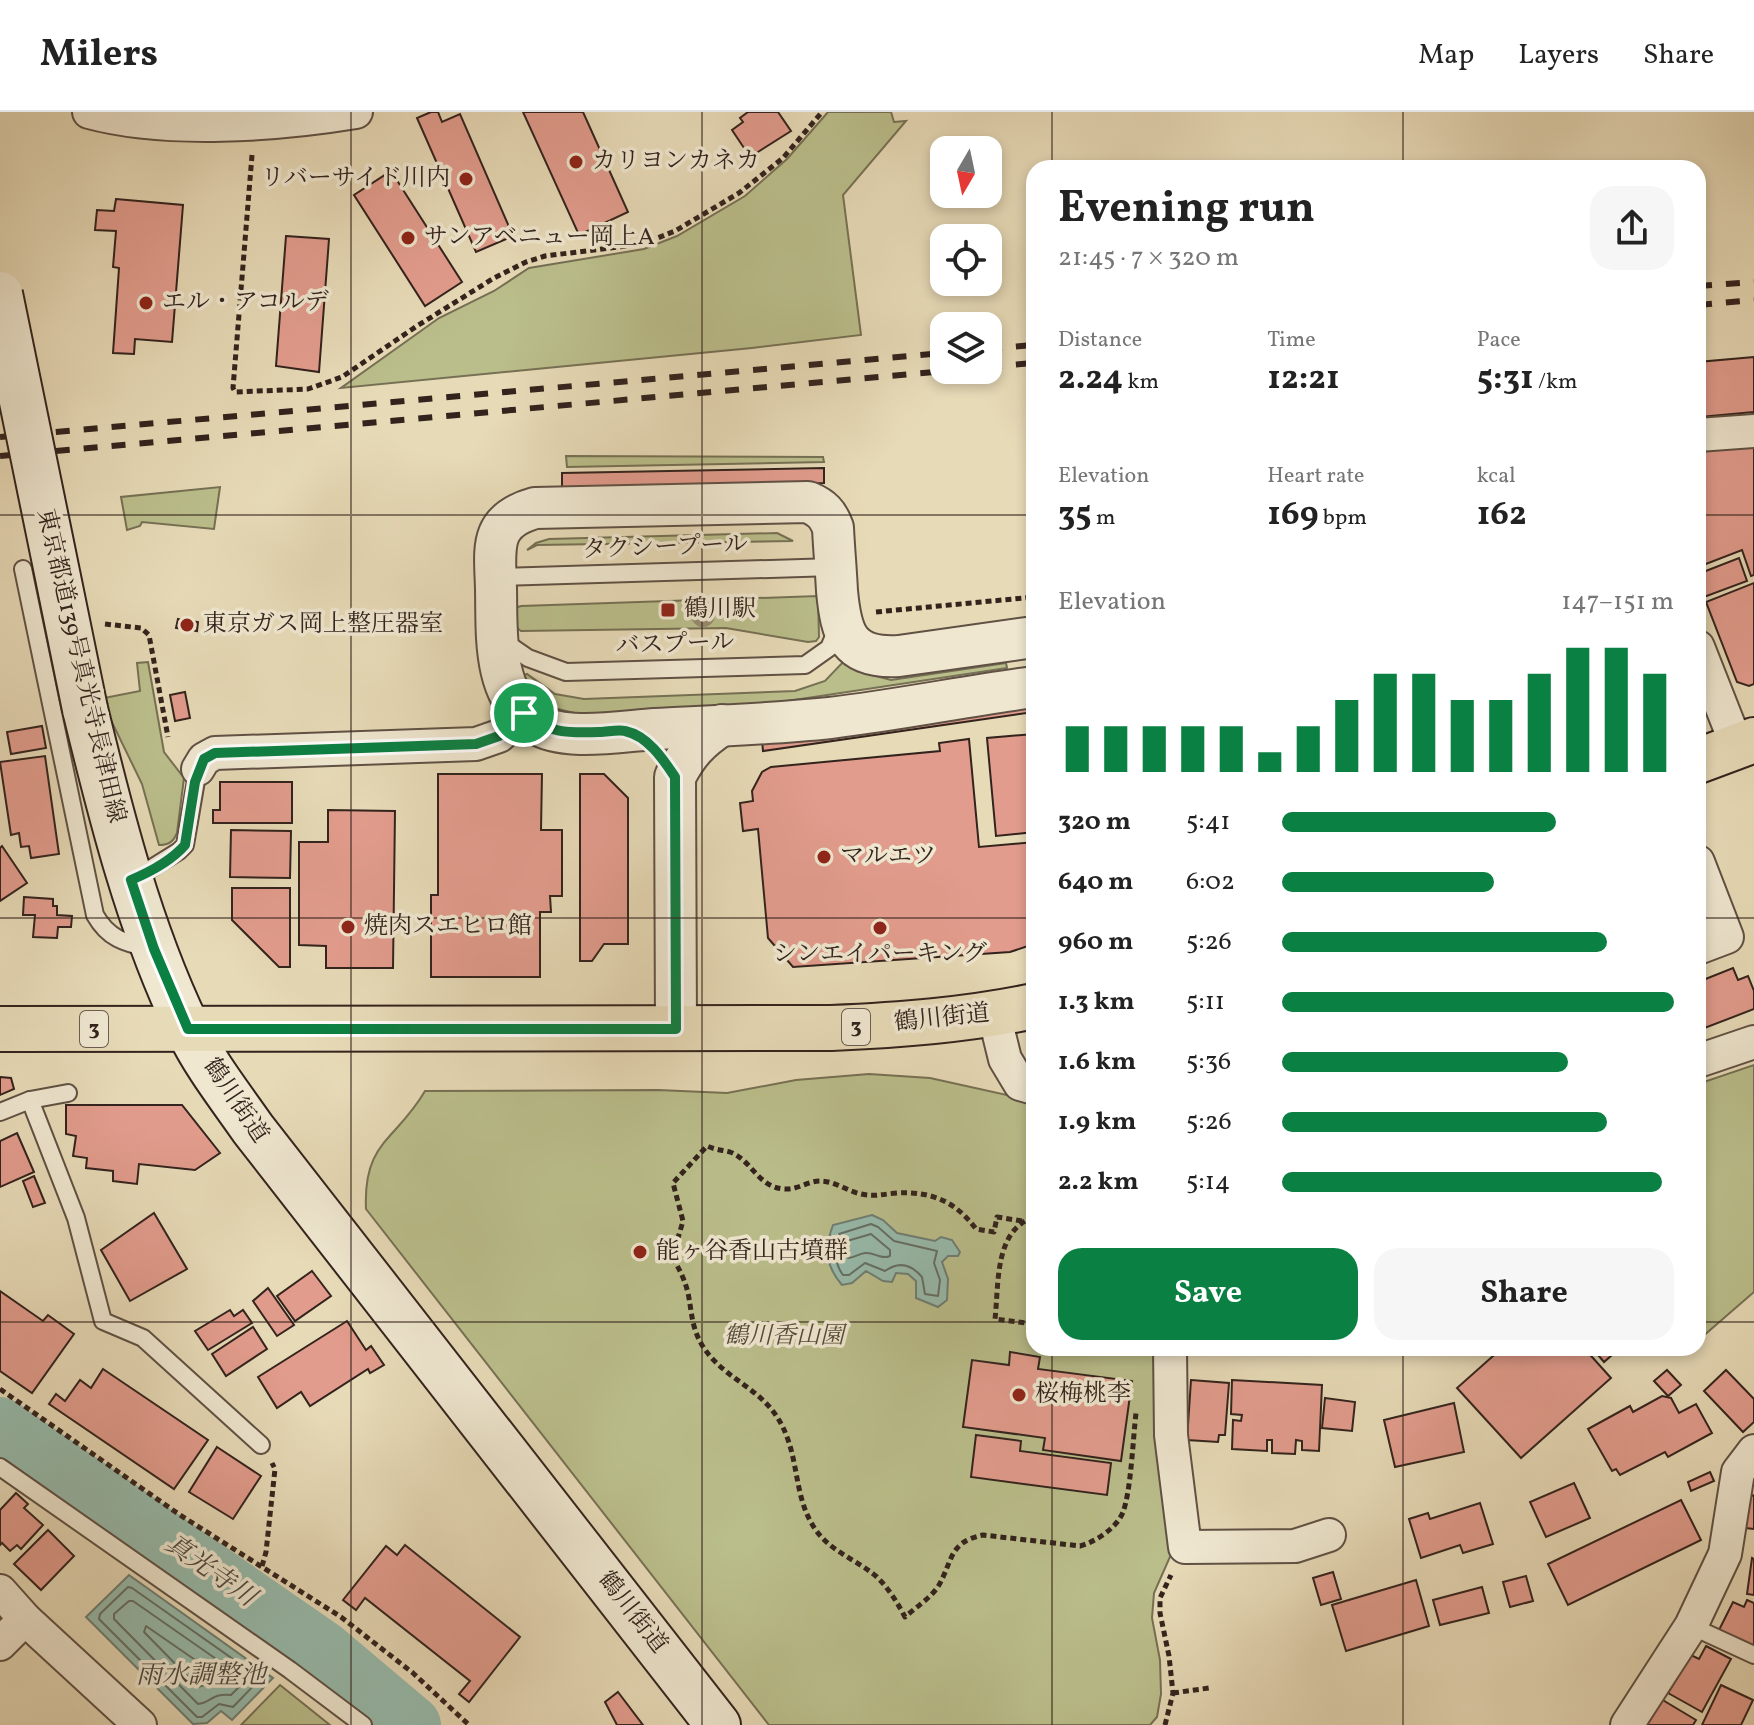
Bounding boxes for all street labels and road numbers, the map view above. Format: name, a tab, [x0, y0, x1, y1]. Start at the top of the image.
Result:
street label: 東京都道139号真光寺長津田線	[27, 505, 133, 827]
street label: タクシープール	[582, 528, 748, 568]
street label: バスプール	[615, 626, 735, 664]
street label: 鶴川街道	[892, 997, 992, 1041]
road number: 3	[842, 1009, 870, 1045]
road number: 3	[80, 1011, 108, 1047]
street label: 鶴川街道	[194, 1052, 276, 1150]
street label: 鶴川街道	[589, 1565, 675, 1661]

